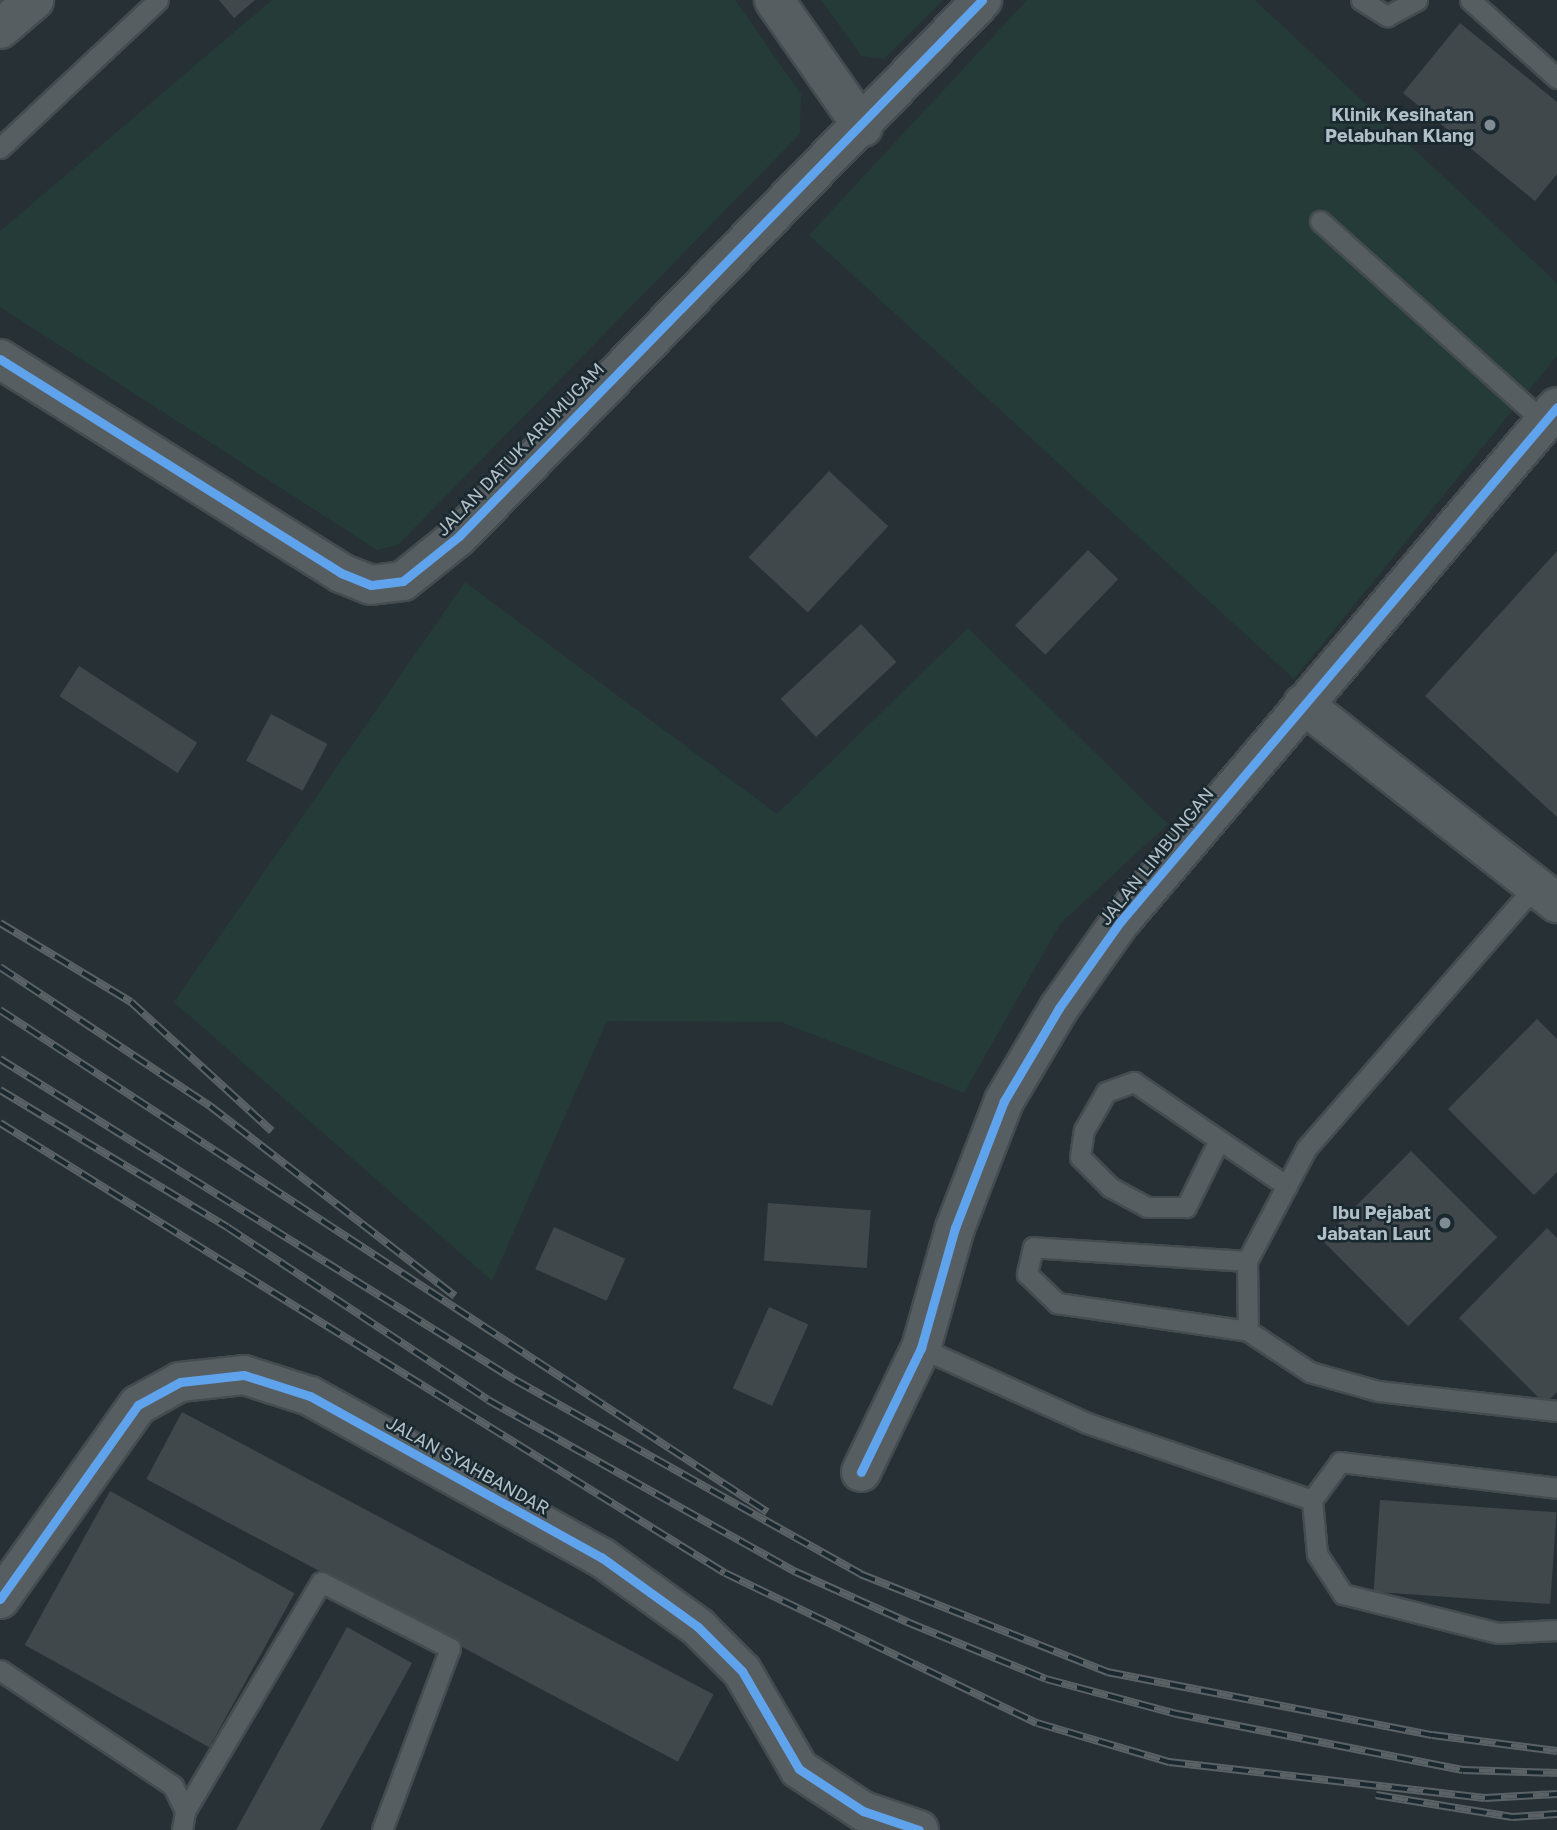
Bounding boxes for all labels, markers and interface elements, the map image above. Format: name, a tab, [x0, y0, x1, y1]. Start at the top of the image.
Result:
place label: Klinik Kesihatan Pelabuhan Klang	[1325, 104, 1474, 146]
marker: Klinik Kesihatan Pelabuhan Klang	[1480, 115, 1500, 135]
street label: JALAN DATUK ARUMUGAM	[432, 358, 608, 540]
street label: JALAN LIMBUNGAN	[1094, 783, 1218, 929]
place label: Ibu Pejabat Jabatan Laut	[1317, 1202, 1431, 1244]
marker: Ibu Pejabat Jabatan Laut	[1437, 1215, 1453, 1231]
street label: JALAN SYAHBANDAR	[383, 1411, 553, 1519]

